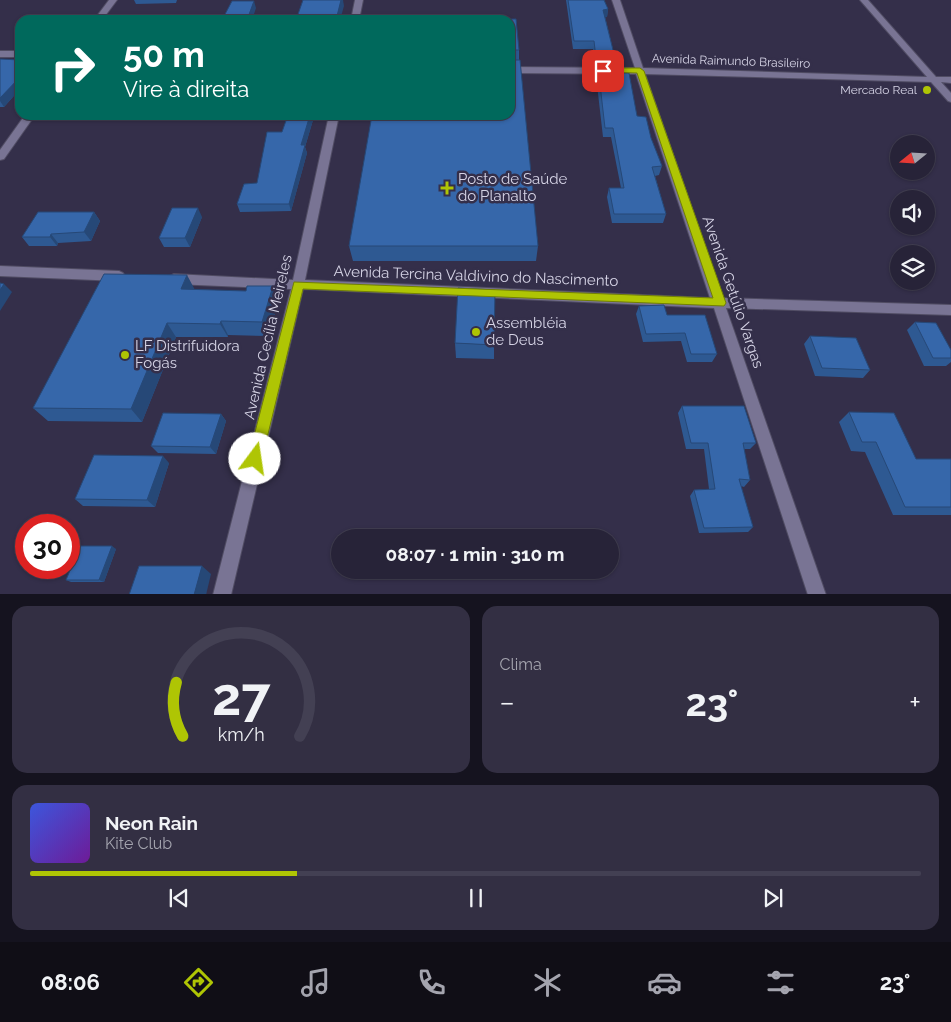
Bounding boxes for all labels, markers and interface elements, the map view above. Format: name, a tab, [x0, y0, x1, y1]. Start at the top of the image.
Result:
text: 50 m	[123, 34, 205, 75]
icon: right	[40, 35, 105, 100]
pin	[582, 50, 624, 92]
street label: Avenida Raimundo Brasileiro	[652, 51, 810, 71]
icon: arrive	[589, 57, 617, 85]
text: Vire à direita	[123, 76, 249, 102]
place label: Mercado Real	[840, 83, 918, 97]
marker: Mercado Real	[921, 84, 933, 96]
north arrow	[890, 135, 935, 180]
map controls	[890, 135, 935, 290]
place label: Posto de Saúde do Planalto	[458, 170, 567, 205]
marker: Posto de Saúde do Planalto	[440, 181, 454, 195]
button: sound	[890, 190, 935, 235]
street label: Avenida Getúlio Vargas	[698, 213, 768, 371]
button: layers	[890, 245, 935, 290]
street label: Avenida Cecília Meireles	[240, 253, 296, 421]
street label: Avenida Tercina Valdivino do Nascimento	[333, 262, 619, 290]
place label: Assembléia de Deus	[486, 314, 567, 349]
marker: Assembléia de Deus	[470, 326, 482, 338]
place label: LF Distrifuidora Fogás	[135, 337, 240, 372]
marker: LF Distrifuidora Fogás	[119, 349, 131, 361]
position arrow	[228, 432, 280, 484]
speed limit sign: 30	[15, 514, 80, 579]
text: 08:07 · 1 min · 310 m	[386, 543, 564, 565]
text: Clima	[500, 655, 542, 674]
text: 27	[211, 666, 271, 727]
text: 23°	[686, 680, 738, 725]
text: −	[500, 686, 515, 719]
text: +	[909, 686, 921, 719]
text: km/h	[217, 724, 264, 745]
text: Neon Rain	[105, 812, 198, 834]
text: Kite Club	[105, 834, 172, 853]
icon: previous	[165, 884, 193, 912]
icon: pause	[462, 884, 490, 912]
icon: next	[759, 884, 787, 912]
icon: directions	[181, 965, 216, 1000]
icon: music	[298, 965, 333, 1000]
icon: phone	[414, 965, 449, 1000]
icon: climate	[530, 965, 565, 1000]
icon: car	[647, 965, 682, 1000]
icon: filters	[763, 965, 798, 1000]
text: 08:06	[41, 969, 100, 995]
text: 23°	[880, 969, 910, 995]

